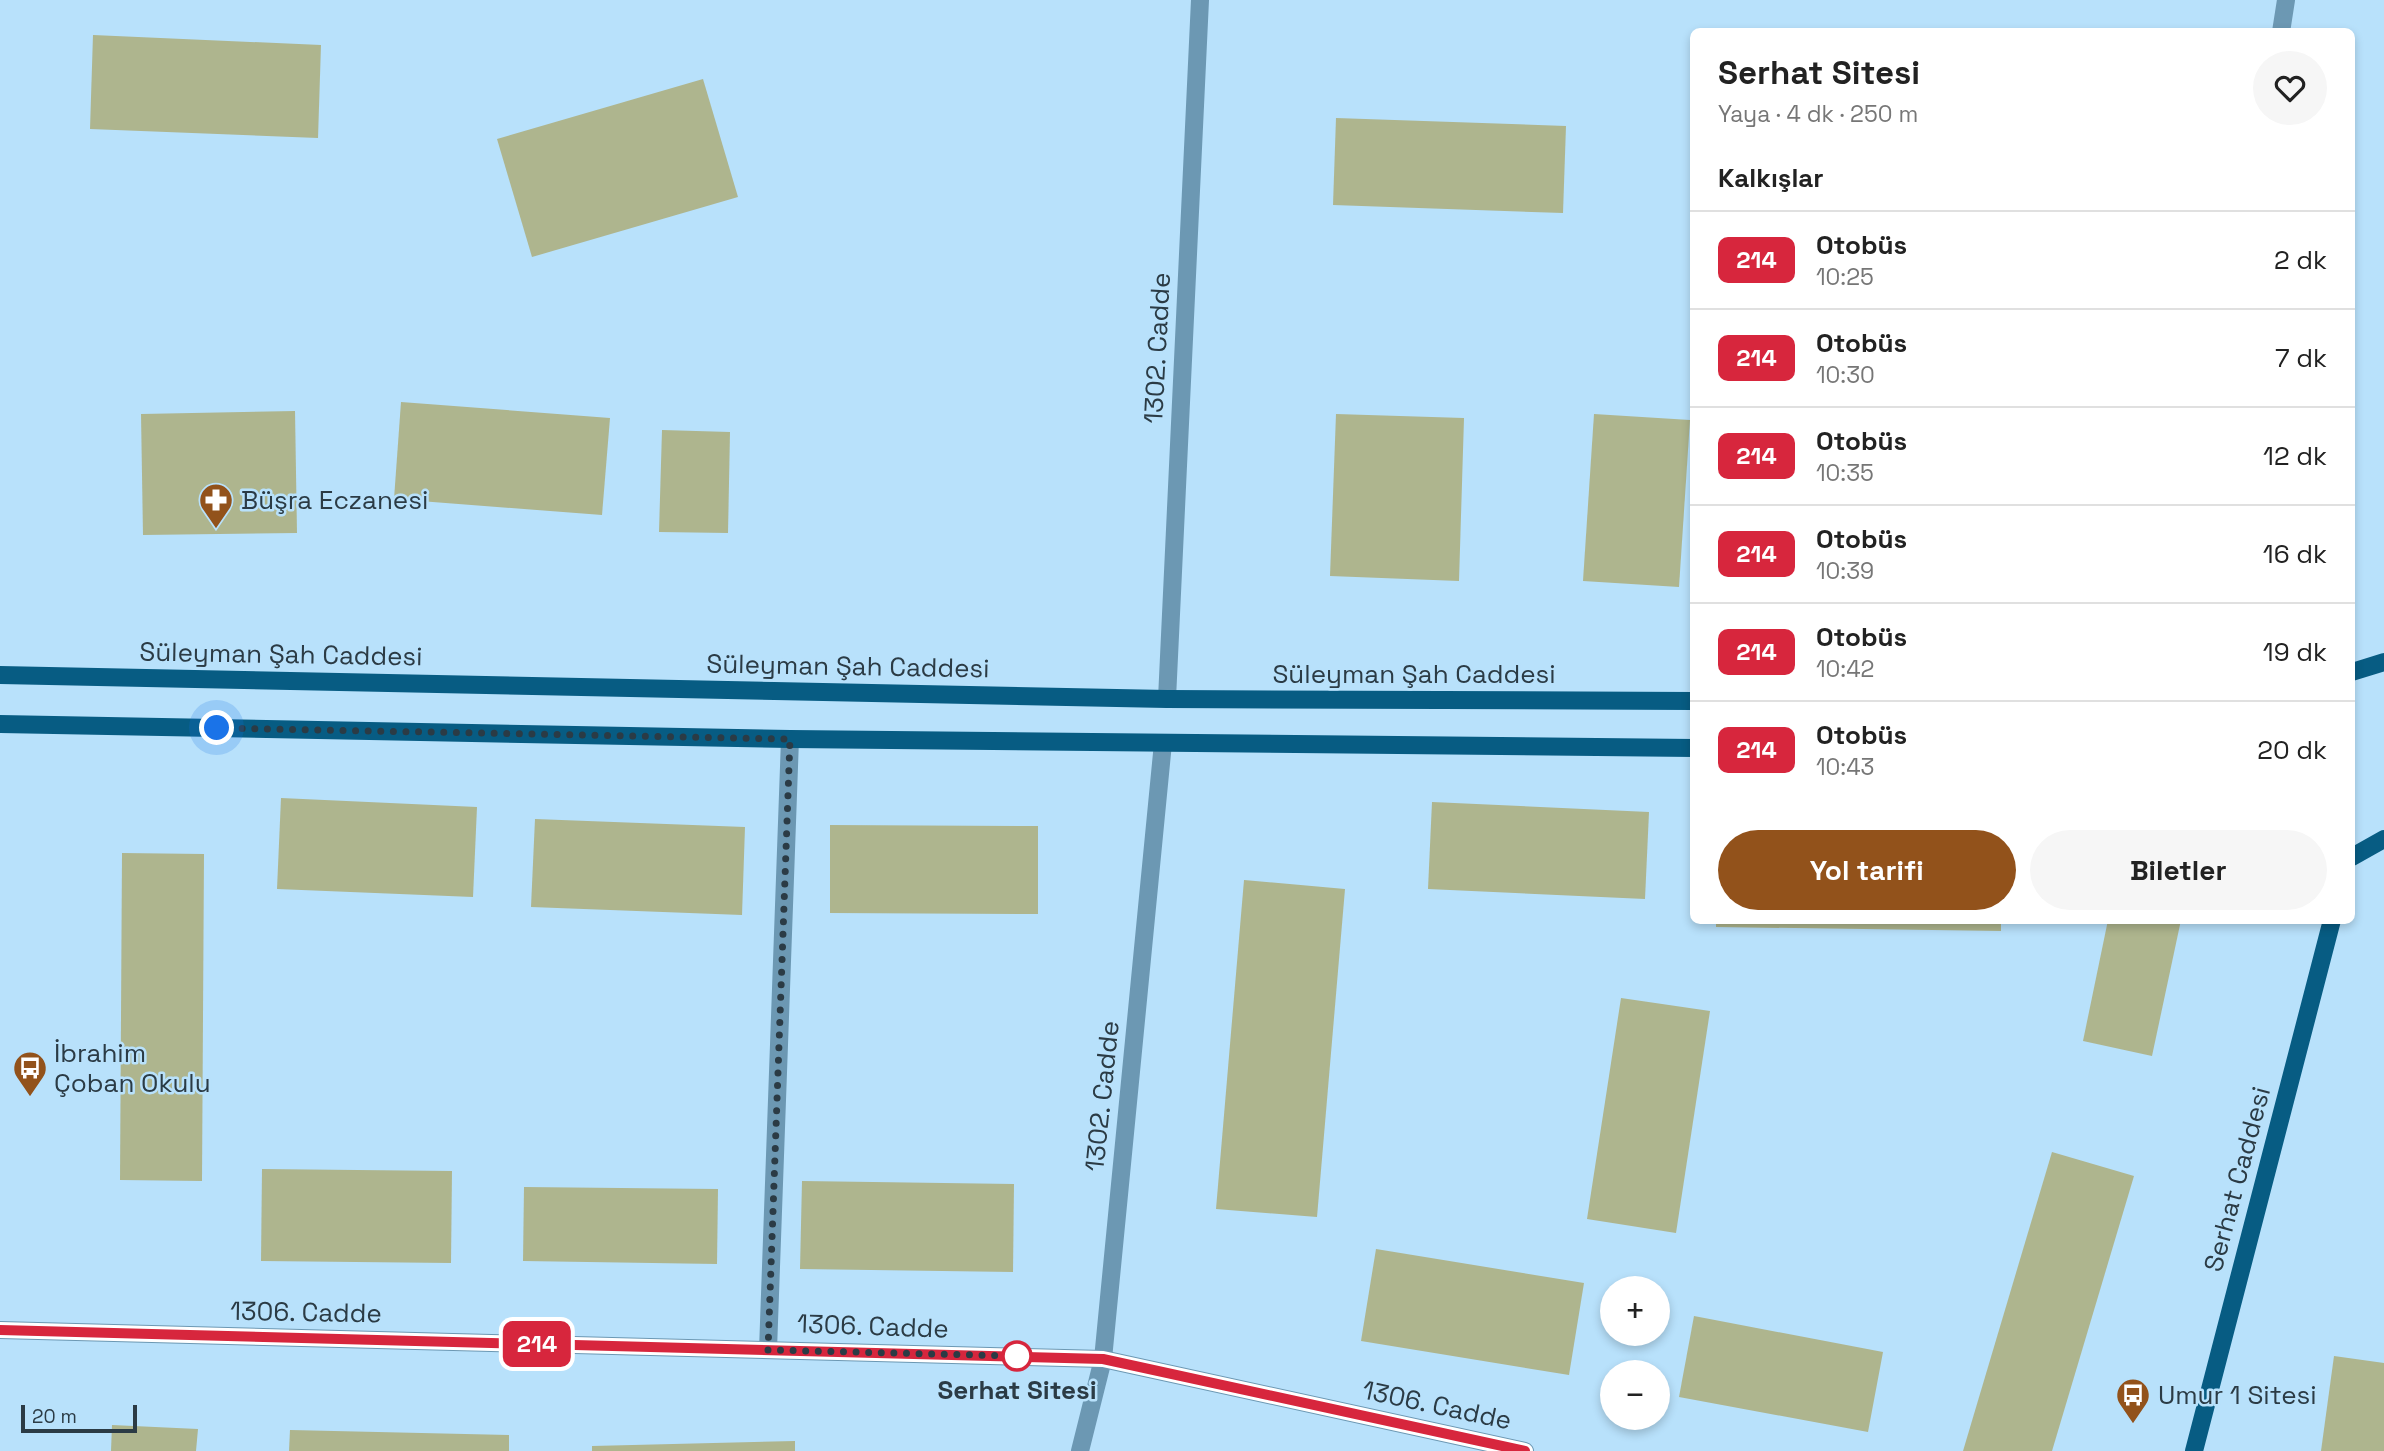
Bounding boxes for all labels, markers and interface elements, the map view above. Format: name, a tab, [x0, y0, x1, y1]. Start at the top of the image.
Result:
button: heart	[2253, 51, 2327, 125]
text: Serhat Sitesi	[1718, 52, 1920, 94]
text: Yaya · 4 dk · 250 m	[1718, 99, 1918, 129]
text: Kalkışlar	[1718, 161, 1824, 195]
text: Otobüs	[1816, 228, 1907, 262]
text: 2 dk	[2274, 243, 2327, 277]
text: 214	[1736, 244, 1777, 275]
text: 10:25	[1816, 262, 1874, 292]
street label: 1302. Cadde	[1136, 271, 1178, 425]
text: Otobüs	[1816, 326, 1907, 360]
text: 7 dk	[2275, 341, 2327, 375]
text: 214	[1736, 342, 1777, 373]
text: 10:30	[1816, 360, 1875, 390]
text: Otobüs	[1816, 424, 1907, 458]
text: 12 dk	[2263, 439, 2327, 473]
text: 214	[1736, 440, 1777, 471]
text: 10:35	[1816, 458, 1874, 488]
pharmacy icon: Büşra Eczanesi	[197, 481, 235, 530]
place label: Büşra Eczanesi	[241, 483, 428, 517]
text: Otobüs	[1816, 522, 1907, 556]
text: 16 dk	[2263, 537, 2327, 571]
text: 214	[1736, 538, 1777, 569]
text: 10:39	[1816, 556, 1874, 586]
text: Otobüs	[1816, 620, 1907, 654]
street label: Süleyman Şah Caddesi	[139, 635, 423, 673]
text: 19 dk	[2263, 635, 2327, 669]
text: 214	[1736, 636, 1777, 667]
street label: Süleyman Şah Caddesi	[706, 647, 990, 685]
text: 10:42	[1816, 654, 1874, 684]
street label: Süleyman Şah Caddesi	[1272, 657, 1556, 691]
your location	[199, 710, 234, 745]
text: Otobüs	[1816, 718, 1907, 752]
text: 20 dk	[2257, 733, 2327, 767]
text: 214	[1736, 734, 1777, 765]
text: 10:43	[1816, 752, 1874, 782]
button: Yol tarifi	[1718, 830, 2016, 910]
button: Biletler	[2030, 830, 2327, 910]
street label: 1302. Cadde	[1077, 1019, 1127, 1173]
place label: İbrahim Çoban Okulu	[54, 1036, 211, 1100]
bus stop icon: İbrahim Çoban Okulu	[11, 1049, 49, 1098]
street label: Serhat Caddesi	[2196, 1083, 2278, 1275]
map controls	[1600, 1276, 1670, 1430]
button: +	[1600, 1276, 1670, 1346]
street label: 1306. Cadde	[230, 1294, 382, 1330]
street label: 1306. Cadde	[797, 1306, 949, 1346]
line badge: 214	[497, 1321, 577, 1367]
text: 214	[517, 1328, 557, 1359]
marker: Serhat Sitesi	[1002, 1341, 1032, 1371]
button: −	[1600, 1360, 1670, 1430]
place label: Serhat Sitesi	[937, 1373, 1097, 1407]
street label: 1306. Cadde	[1359, 1373, 1515, 1437]
bus stop icon: Umur 1 Sitesi	[2114, 1376, 2152, 1425]
place label: Umur 1 Sitesi	[2158, 1378, 2317, 1412]
scale bar	[21, 1402, 136, 1434]
text: 20 m	[32, 1404, 77, 1429]

